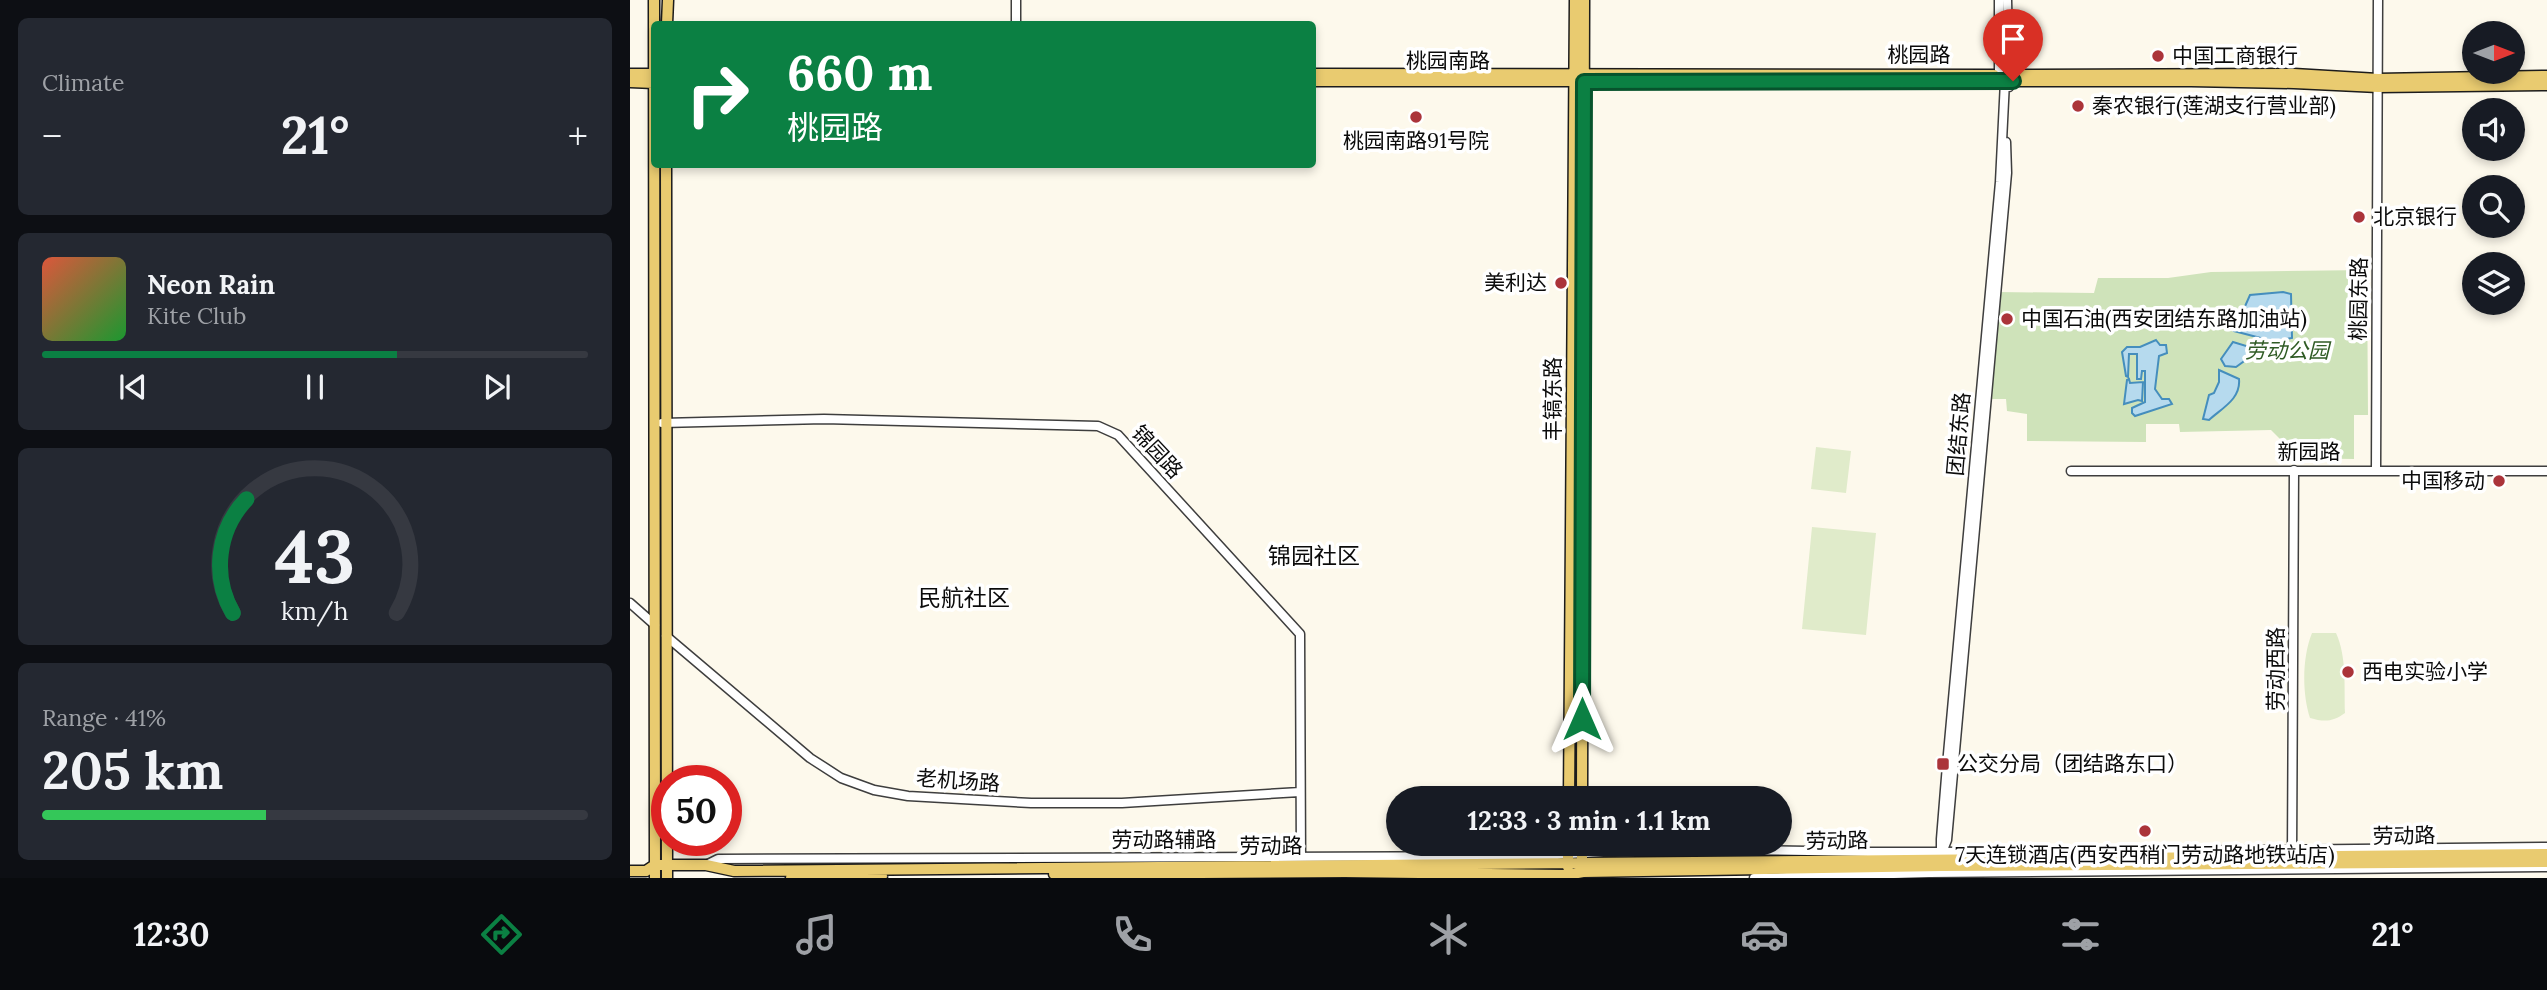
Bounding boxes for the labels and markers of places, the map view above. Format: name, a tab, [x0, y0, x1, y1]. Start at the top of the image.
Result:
pin	[1983, 9, 2043, 81]
place label: 中国工商银行	[2172, 42, 2298, 69]
marker: 中国工商银行	[2150, 48, 2166, 64]
place label: 秦农银行(莲湖支行营业部)	[2092, 92, 2336, 119]
marker: 秦农银行(莲湖支行营业部)	[2070, 98, 2086, 114]
marker: 桃园南路91号院	[1408, 109, 1424, 125]
place label: 桃园南路91号院	[1343, 127, 1489, 154]
place label: 北京银行	[2373, 203, 2457, 230]
marker: 北京银行	[2351, 209, 2367, 225]
place label: 美利达	[1484, 269, 1547, 296]
marker: 美利达	[1553, 275, 1569, 291]
place label: 中国石油(西安团结东路加油站)	[2021, 305, 2307, 332]
marker: 中国石油(西安团结东路加油站)	[1999, 311, 2015, 327]
place label: 中国移动	[2401, 467, 2485, 494]
marker: 中国移动	[2491, 473, 2507, 489]
place label: 西电实验小学	[2362, 658, 2488, 685]
marker: 西电实验小学	[2340, 664, 2356, 680]
place label: 公交分局（团结路东口）	[1957, 750, 2188, 777]
marker: 公交分局（团结路东口）	[1935, 756, 1951, 772]
marker: 7天连锁酒店(西安西稍门劳动路地铁站店)	[2137, 823, 2153, 839]
place label: 7天连锁酒店(西安西稍门劳动路地铁站店)	[1955, 841, 2335, 868]

